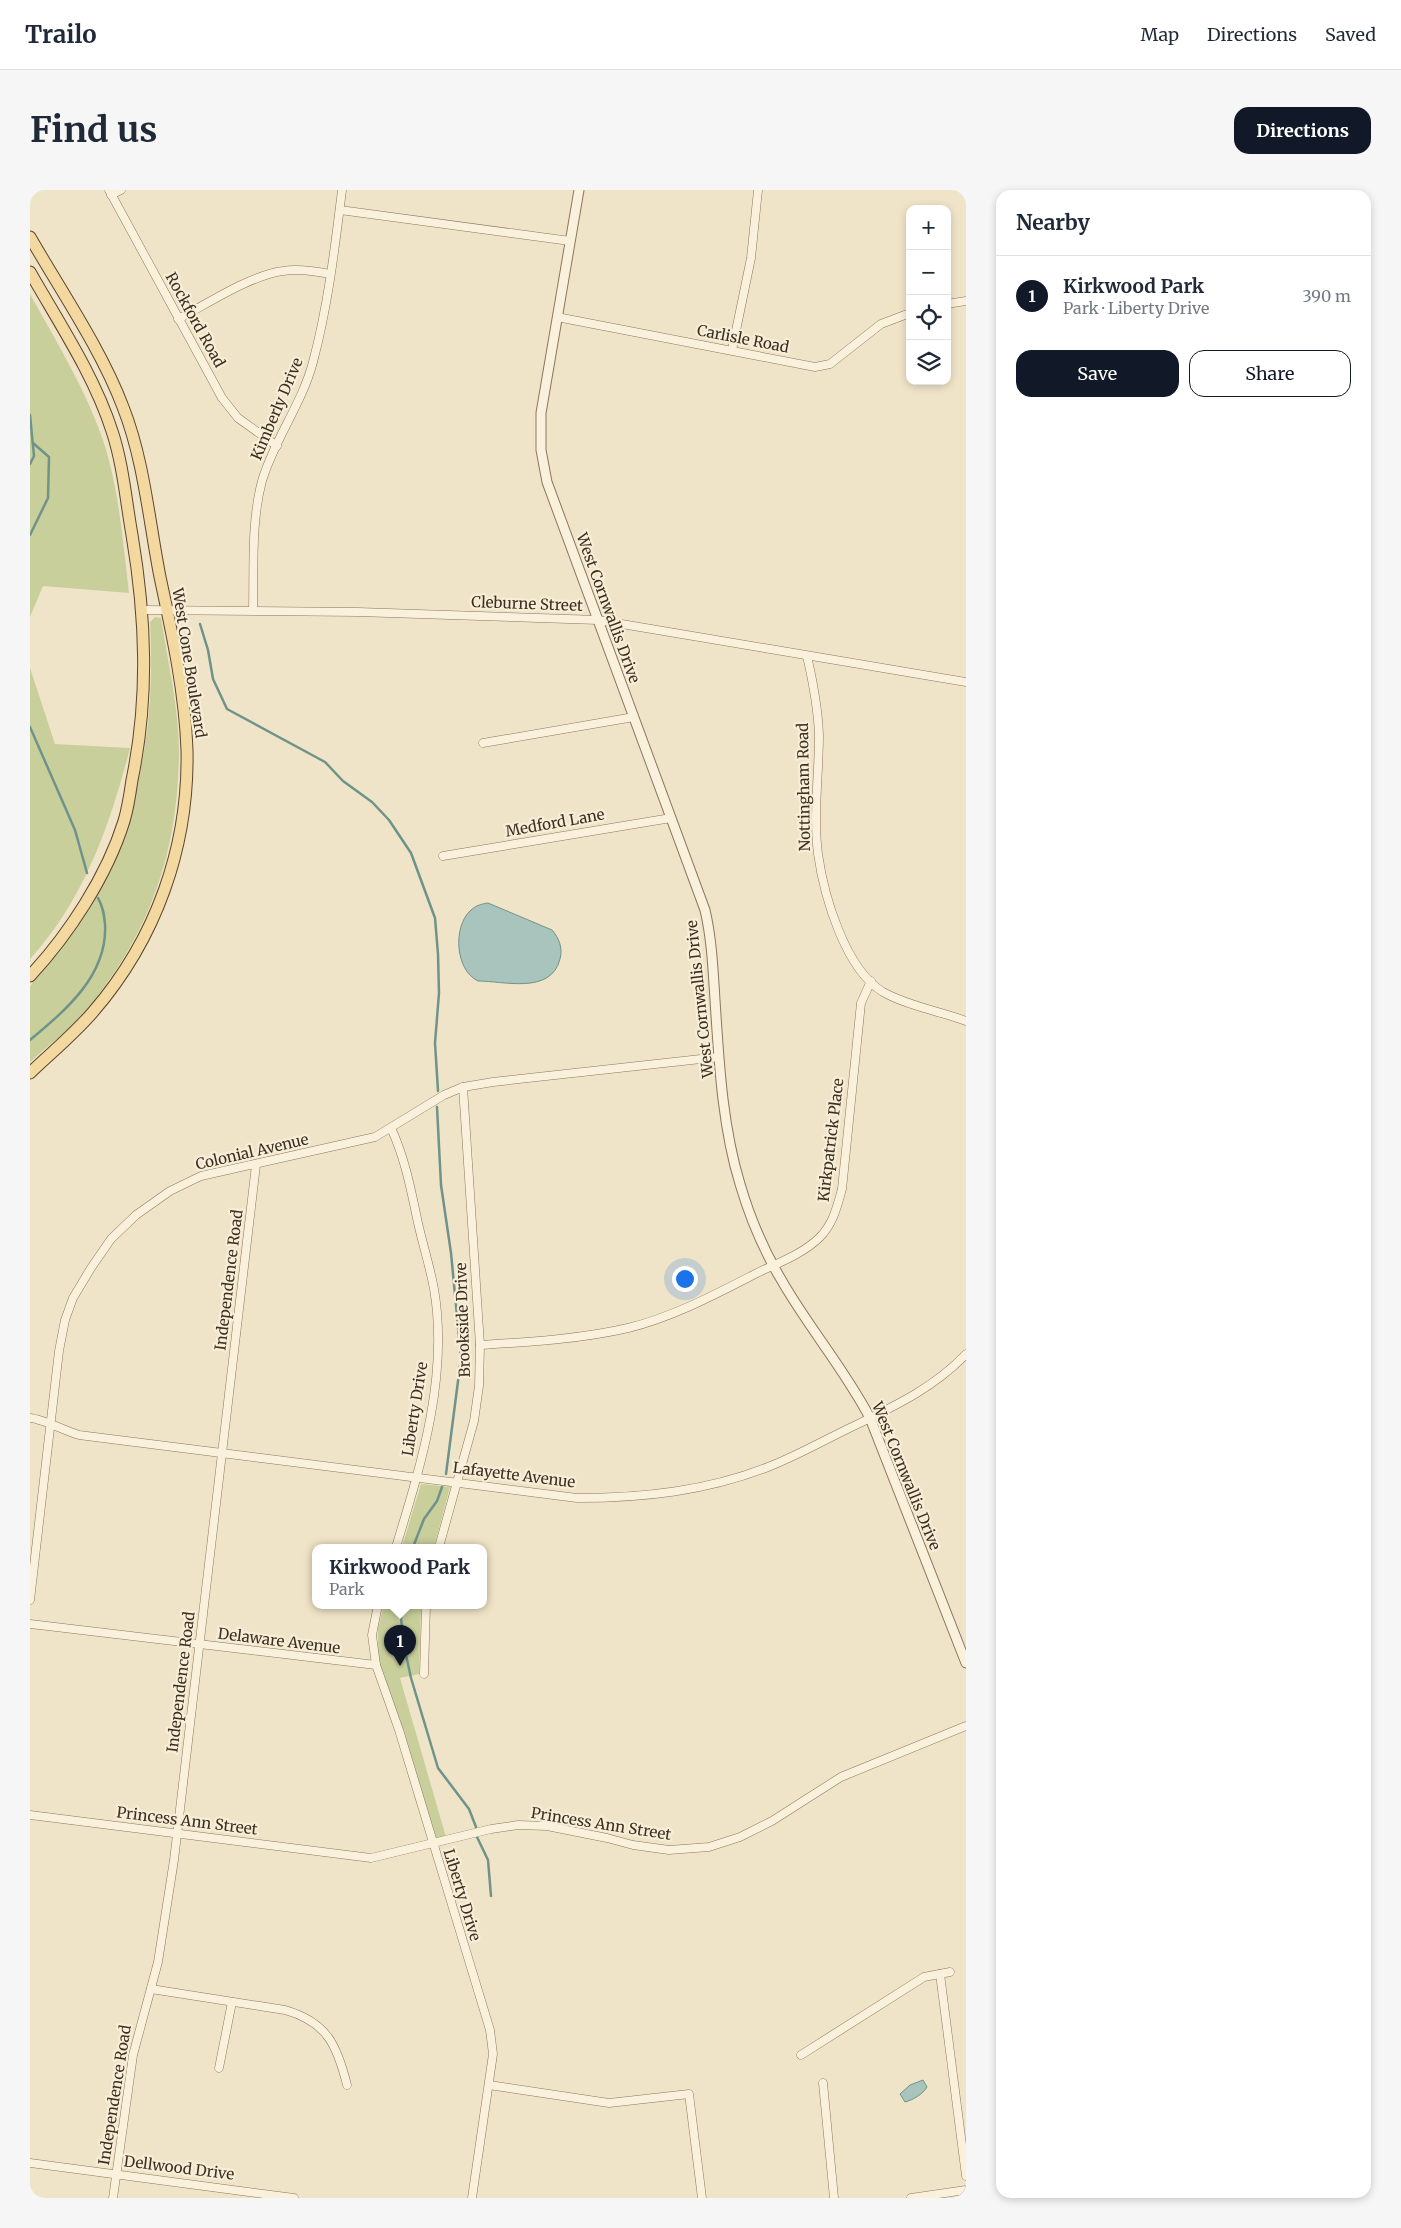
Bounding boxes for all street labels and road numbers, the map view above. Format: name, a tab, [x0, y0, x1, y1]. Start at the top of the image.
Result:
street label: Rockford Road	[161, 269, 229, 371]
street label: Carlisle Road	[695, 320, 791, 357]
street label: Kimberly Drive	[246, 355, 307, 463]
street label: West Cornwallis Drive	[572, 529, 645, 686]
street label: West Cone Boulevard	[168, 586, 211, 739]
street label: Cleburne Street	[471, 592, 583, 615]
street label: Nottingham Road	[793, 723, 814, 851]
street label: Medford Lane	[504, 804, 606, 841]
street label: West Cornwallis Drive	[682, 919, 717, 1080]
street label: Kirkpatrick Place	[813, 1077, 848, 1203]
street label: Colonial Avenue	[194, 1129, 310, 1174]
street label: Independence Road	[210, 1208, 247, 1351]
street label: Brookside Drive	[451, 1262, 474, 1378]
street label: Liberty Drive	[398, 1360, 431, 1457]
street label: West Cornwallis Drive	[868, 1398, 945, 1553]
street label: Lafayette Avenue	[452, 1458, 577, 1491]
street label: Independence Road	[162, 1610, 199, 1753]
street label: Delaware Avenue	[217, 1624, 341, 1657]
street label: Princess Ann Street	[116, 1802, 259, 1839]
street label: Princess Ann Street	[530, 1803, 673, 1844]
street label: Liberty Drive	[440, 1847, 486, 1943]
street label: Independence Road	[94, 2023, 135, 2166]
street label: Dellwood Drive	[123, 2151, 235, 2184]

